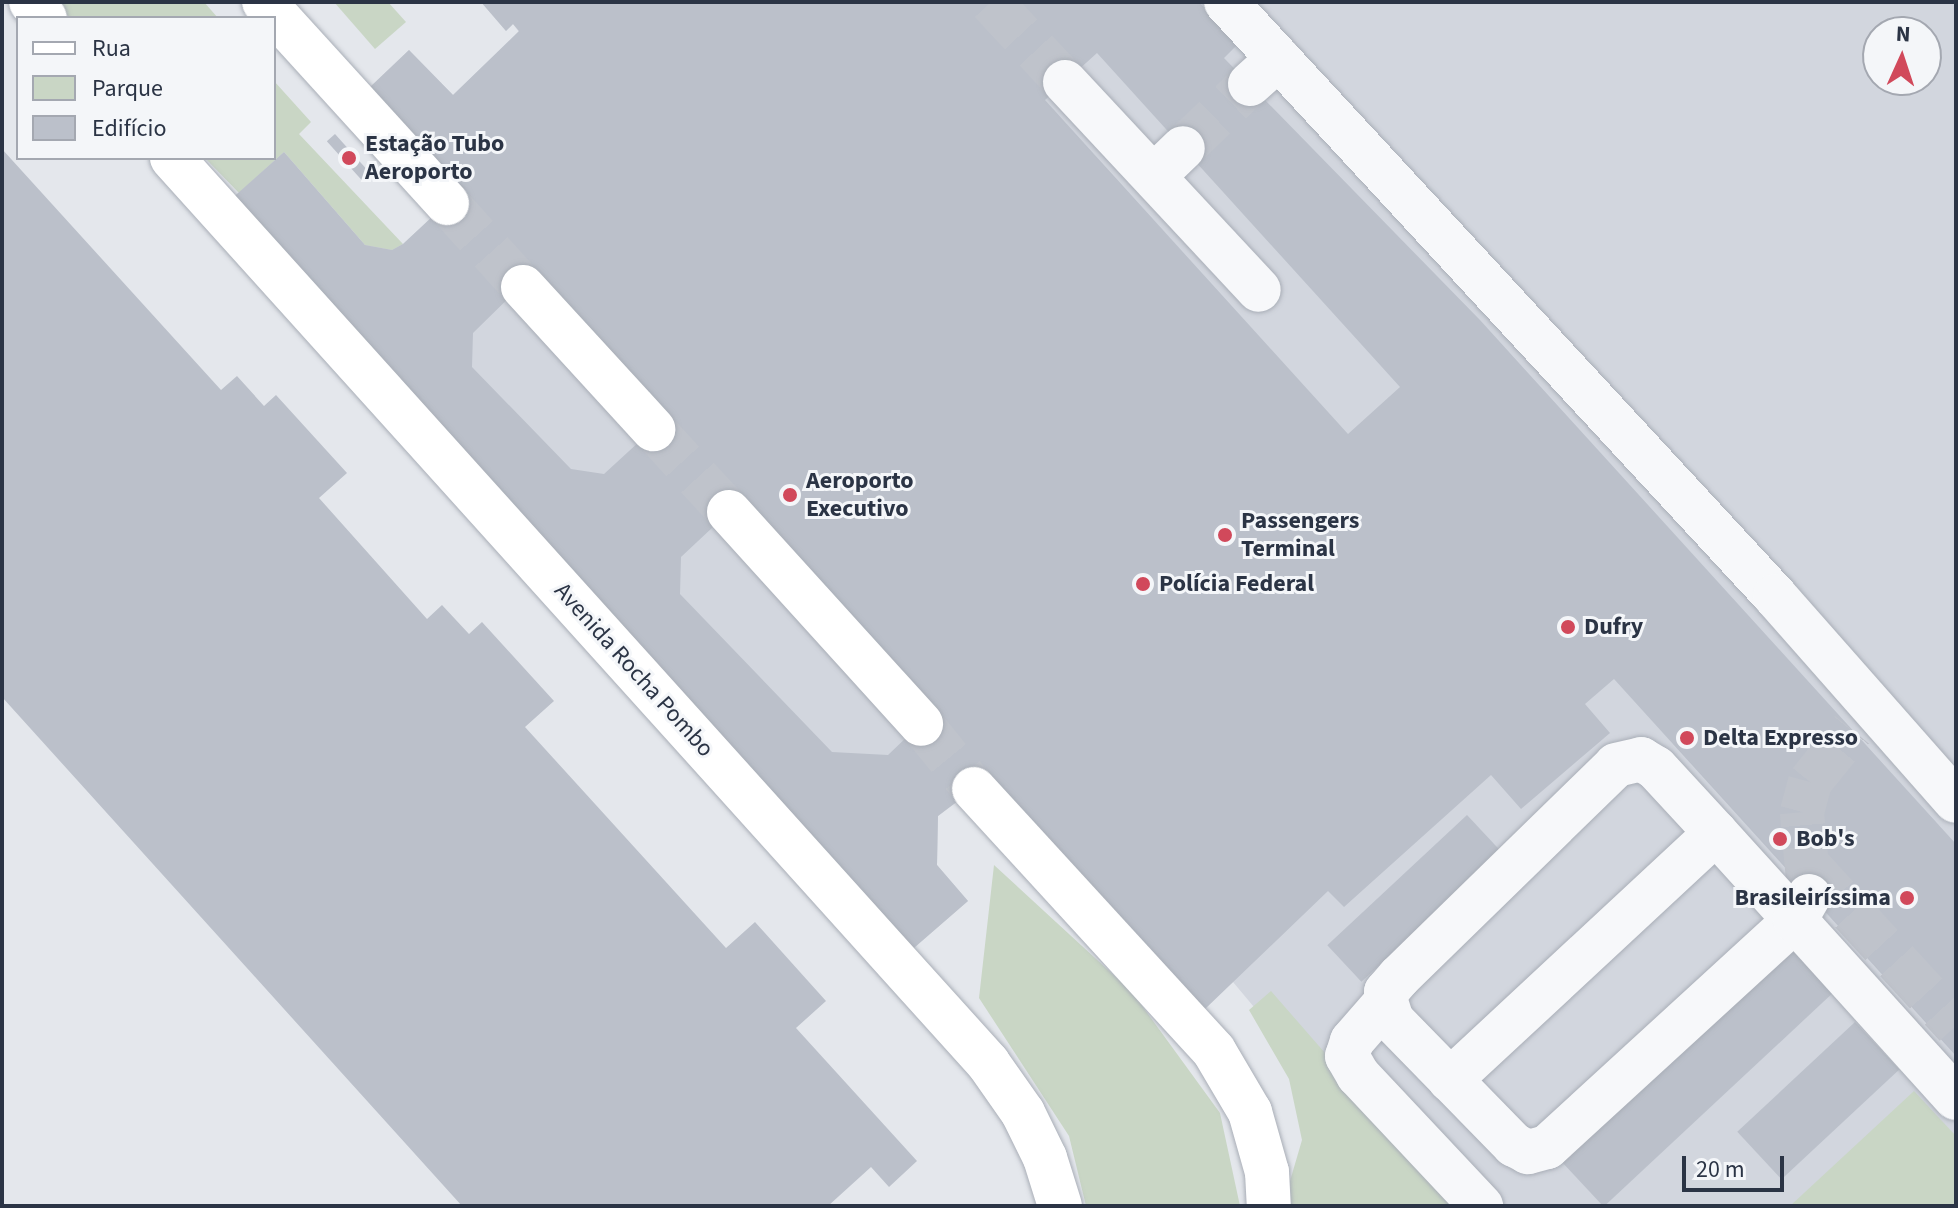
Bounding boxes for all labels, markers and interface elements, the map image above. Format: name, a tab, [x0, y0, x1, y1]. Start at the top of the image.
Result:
legend	[16, 16, 276, 160]
north arrow	[1862, 16, 1942, 96]
text: N	[1895, 18, 1911, 50]
text: Rua	[92, 31, 131, 66]
text: Parque	[92, 71, 163, 106]
text: Edifício	[92, 111, 166, 146]
place label: Estação Tubo Aeroporto	[365, 130, 504, 186]
marker: Estação Tubo Aeroporto	[340, 149, 358, 167]
place label: Aeroporto Executivo	[806, 467, 914, 523]
marker: Aeroporto Executivo	[781, 486, 799, 504]
place label: Passengers Terminal	[1241, 507, 1359, 563]
marker: Passengers Terminal	[1216, 526, 1234, 544]
place label: Polícia Federal	[1159, 570, 1314, 598]
marker: Polícia Federal	[1134, 575, 1152, 593]
street label: Avenida Rocha Pombo	[548, 577, 720, 763]
place label: Dufry	[1584, 613, 1643, 641]
marker: Dufry	[1559, 618, 1577, 636]
place label: Delta Expresso	[1703, 724, 1858, 752]
marker: Delta Expresso	[1678, 729, 1696, 747]
place label: Bob's	[1796, 825, 1855, 853]
marker: Bob's	[1771, 830, 1789, 848]
place label: Brasileiríssima	[1735, 884, 1891, 912]
marker: Brasileiríssima	[1898, 889, 1916, 907]
scale bar	[1686, 1140, 1788, 1190]
text: 20 m	[1696, 1152, 1745, 1187]

